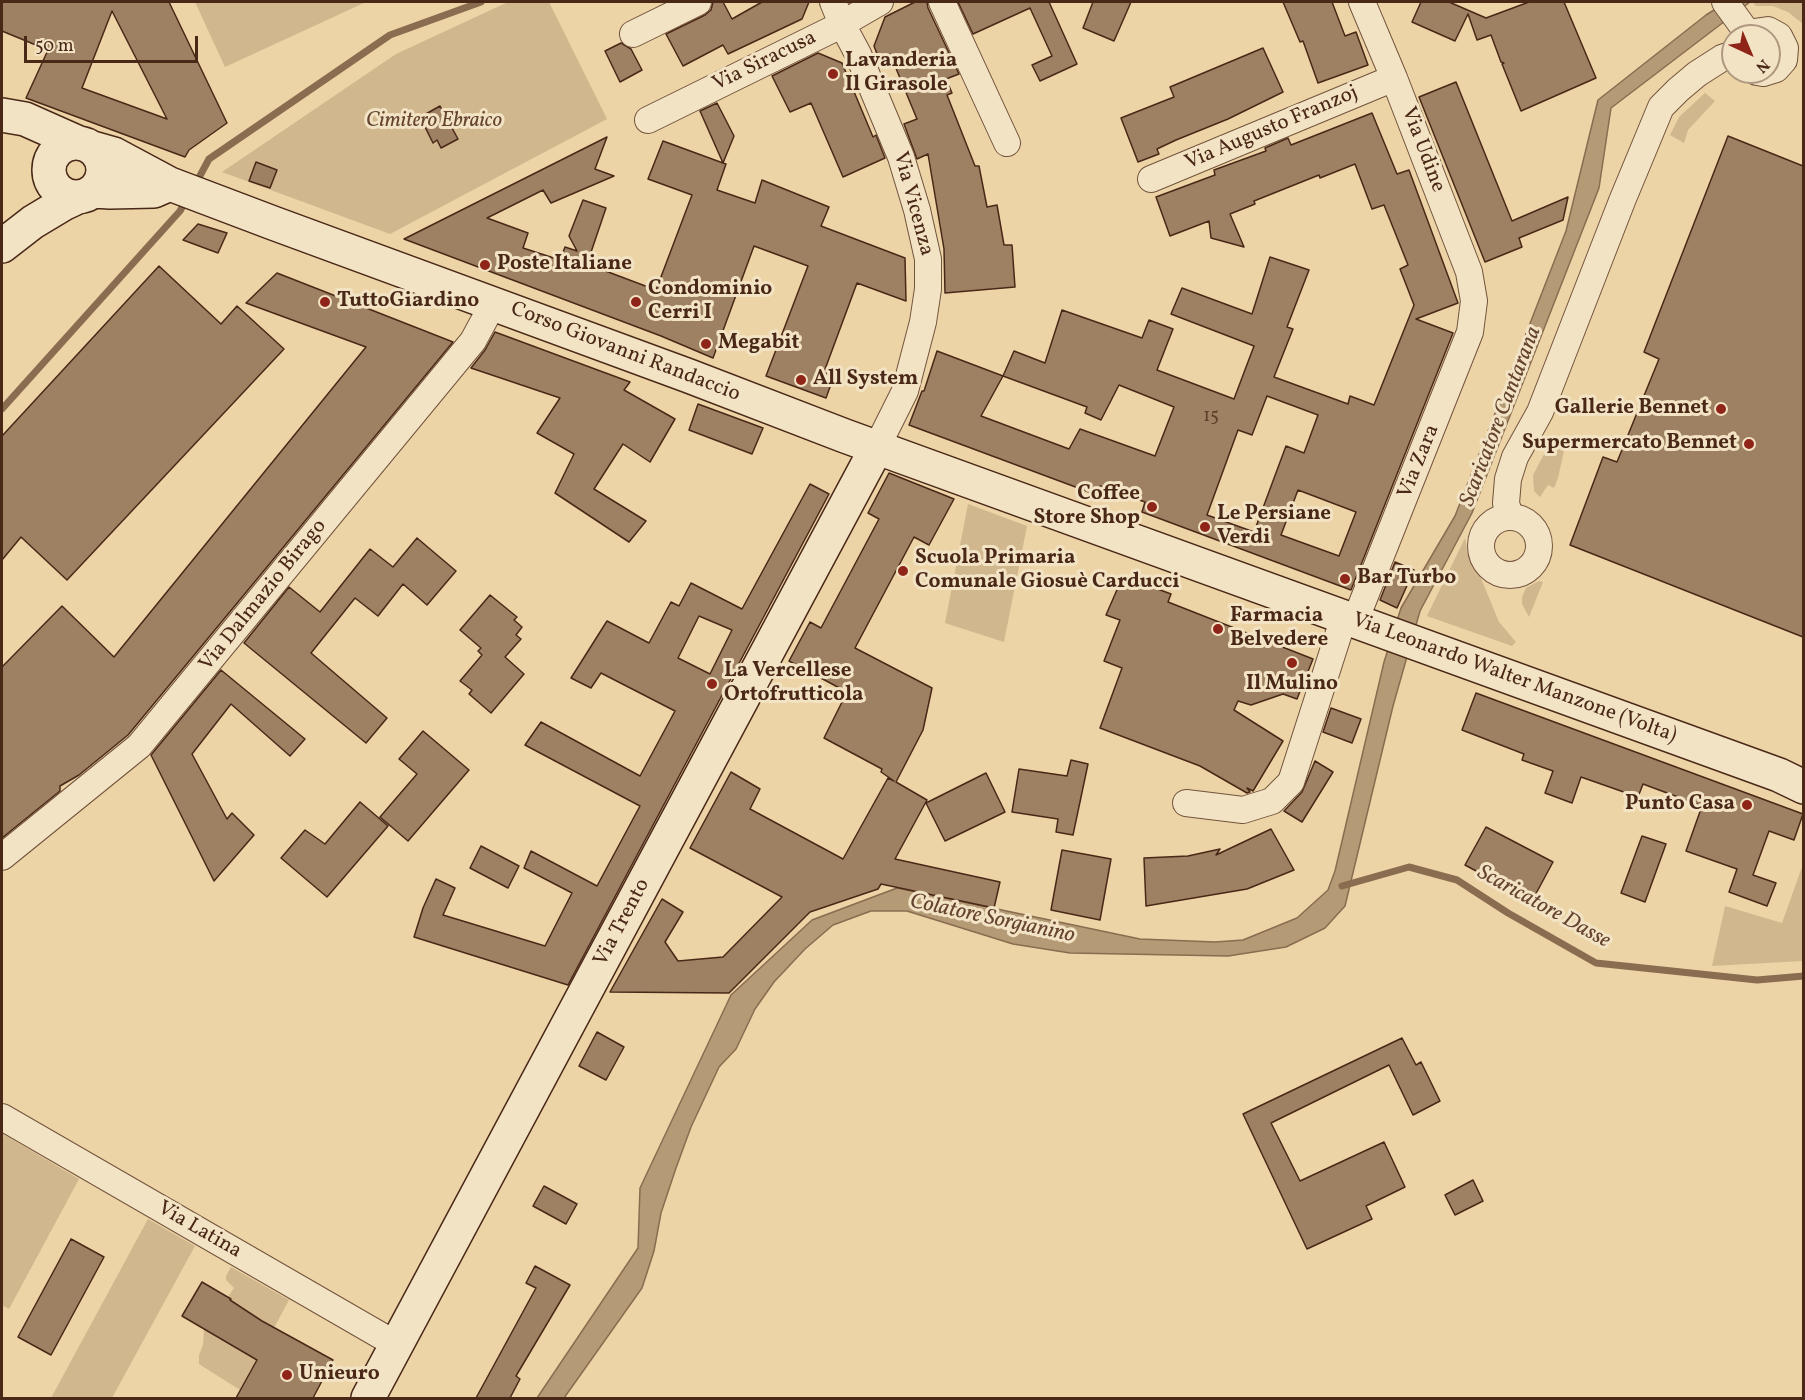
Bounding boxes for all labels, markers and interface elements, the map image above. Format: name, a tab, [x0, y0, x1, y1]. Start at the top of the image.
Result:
scale bar	[27, 24, 201, 62]
north arrow	[1721, 24, 1781, 84]
street label: Via Siracusa	[709, 26, 821, 98]
text: 50 m	[35, 34, 74, 59]
place label: Lavanderia Il Girasole	[845, 49, 957, 99]
text: N	[1750, 54, 1774, 77]
marker: Lavanderia Il Girasole	[826, 67, 840, 81]
street label: Via Augusto Franzoj	[1182, 81, 1362, 177]
street label: Via Udine	[1394, 104, 1450, 196]
park label: Cimitero Ebraico	[366, 109, 502, 135]
street label: Via Vicenza	[886, 149, 938, 259]
place label: Poste Italiane	[497, 252, 632, 278]
marker: Poste Italiane	[478, 258, 492, 272]
place label: Condominio Cerri I	[648, 277, 772, 327]
place label: TuttoGiardino	[337, 289, 479, 315]
marker: TuttoGiardino	[318, 295, 332, 309]
marker: Condominio Cerri I	[629, 295, 643, 309]
street label: Corso Giovanni Randaccio	[507, 298, 743, 408]
water label: Scaricatore Cantarana	[1456, 323, 1548, 511]
place label: Megabit	[718, 331, 799, 357]
marker: Megabit	[699, 337, 713, 351]
place label: All System	[813, 367, 918, 393]
marker: All System	[794, 373, 808, 387]
place label: Gallerie Bennet	[1555, 396, 1709, 422]
marker: Gallerie Bennet	[1714, 402, 1728, 416]
house number: 15	[1203, 407, 1219, 429]
street label: Via Zara	[1394, 421, 1446, 503]
place label: Supermercato Bennet	[1522, 431, 1737, 457]
marker: Supermercato Bennet	[1742, 437, 1756, 451]
place label: Coffee Store Shop	[1034, 482, 1140, 532]
marker: Coffee Store Shop	[1145, 500, 1159, 514]
place label: Le Persiane Verdi	[1217, 502, 1331, 552]
street label: Via Dalmazio Birago	[195, 515, 333, 677]
marker: Le Persiane Verdi	[1198, 520, 1212, 534]
place label: Scuola Primaria Comunale Giosuè Carducci	[915, 546, 1180, 596]
marker: Scuola Primaria Comunale Giosuè Carducci	[896, 564, 910, 578]
place label: Bar Turbo	[1357, 566, 1456, 592]
marker: Bar Turbo	[1338, 572, 1352, 586]
place label: Farmacia Belvedere	[1230, 604, 1328, 654]
street label: Via Leonardo Walter Manzone (Volta)	[1348, 608, 1680, 750]
marker: Farmacia Belvedere	[1211, 622, 1225, 636]
marker: Il Mulino	[1285, 656, 1299, 670]
place label: La Vercellese Ortofrutticola	[724, 659, 864, 709]
place label: Il Mulino	[1246, 672, 1338, 698]
marker: La Vercellese Ortofrutticola	[705, 677, 719, 691]
place label: Punto Casa	[1625, 792, 1735, 818]
marker: Punto Casa	[1740, 798, 1754, 812]
water label: Scaricatore Dasse	[1472, 861, 1614, 955]
street label: Via Trento	[589, 875, 657, 971]
water label: Colatore Sorgianino	[907, 890, 1077, 950]
street label: Via Latina	[152, 1197, 246, 1265]
place label: Unieuro	[299, 1362, 380, 1388]
marker: Unieuro	[280, 1368, 294, 1382]

